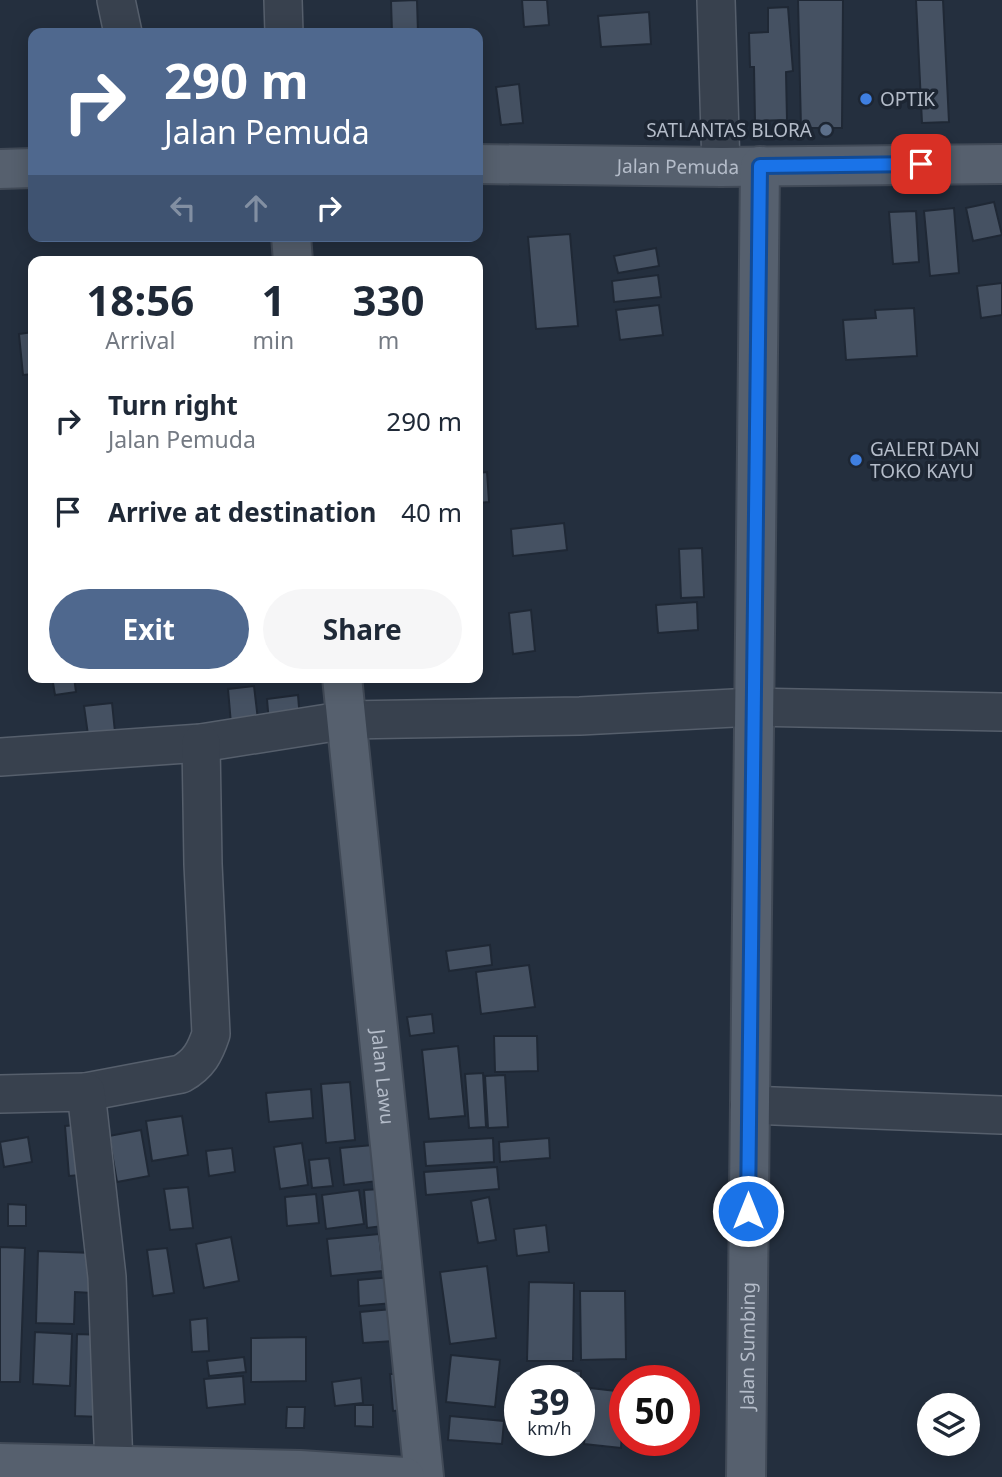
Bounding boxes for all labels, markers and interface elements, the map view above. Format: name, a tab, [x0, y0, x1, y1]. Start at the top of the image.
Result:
text: 290 m	[164, 47, 309, 113]
icon: right	[49, 56, 140, 147]
place label: OPTIK	[880, 86, 935, 112]
marker: OPTIK	[858, 91, 874, 107]
text: Jalan Pemuda	[164, 110, 370, 153]
place label: SATLANTAS BLORA	[646, 117, 813, 143]
marker: SATLANTAS BLORA	[818, 122, 834, 138]
pin	[891, 134, 951, 194]
icon: arrive	[902, 145, 940, 183]
street label: Jalan Pemuda	[615, 153, 739, 180]
icon: left	[164, 189, 202, 227]
icon: ahead	[237, 189, 275, 227]
icon: right	[310, 189, 348, 227]
text: 18:56	[86, 271, 194, 328]
text: 1	[261, 271, 285, 328]
text: 330	[353, 271, 425, 328]
text: Arrival	[105, 324, 175, 356]
text: min	[253, 324, 294, 356]
text: m	[378, 324, 399, 356]
text: Turn right	[108, 387, 238, 423]
icon: right	[49, 402, 87, 440]
text: 290 m	[386, 403, 462, 439]
text: Jalan Pemuda	[108, 423, 256, 455]
place label: GALERI DAN TOKO KAYU	[870, 436, 980, 484]
marker: GALERI DAN TOKO KAYU	[848, 452, 864, 468]
icon: arrive	[49, 493, 87, 531]
text: Arrive at destination	[108, 494, 377, 530]
text: 40 m	[401, 494, 462, 530]
button: Exit	[49, 589, 249, 669]
button: Share	[263, 589, 462, 669]
street label: Jalan Lawu	[365, 1026, 401, 1126]
position arrow	[711, 1174, 785, 1248]
street label: Jalan Sumbing	[734, 1282, 761, 1412]
speed limit sign: 50	[609, 1365, 700, 1456]
text: 39	[529, 1378, 570, 1425]
map controls	[917, 1393, 980, 1456]
button: layers	[917, 1393, 980, 1456]
text: km/h	[527, 1416, 572, 1440]

